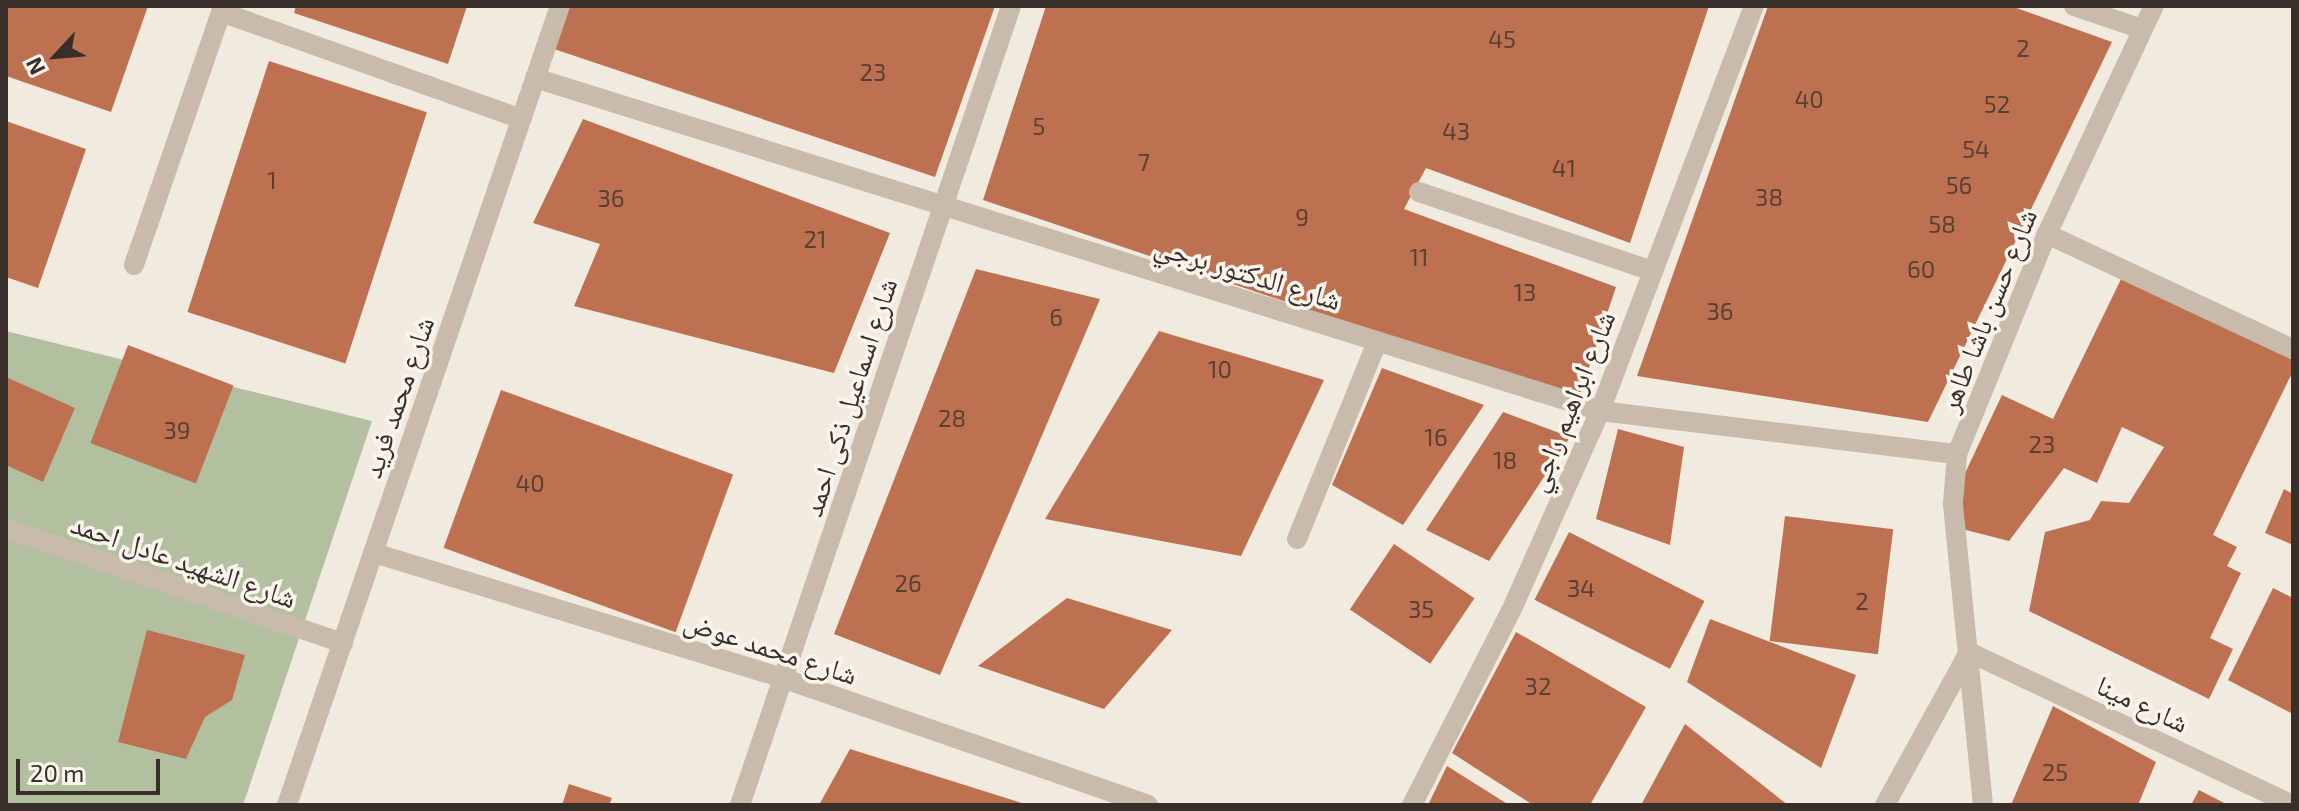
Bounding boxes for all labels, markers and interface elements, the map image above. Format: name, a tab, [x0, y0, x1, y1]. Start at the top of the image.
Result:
north arrow	[16, 16, 96, 96]
house number: 45	[1488, 25, 1516, 53]
house number: 2	[2016, 34, 2030, 62]
text: N	[19, 54, 50, 79]
house number: 23	[860, 58, 886, 86]
house number: 40	[1794, 85, 1824, 113]
house number: 52	[1984, 90, 2010, 118]
house number: 5	[1033, 112, 1045, 140]
house number: 43	[1442, 117, 1470, 145]
house number: 54	[1962, 135, 1990, 163]
house number: 7	[1138, 148, 1150, 176]
house number: 41	[1552, 154, 1576, 182]
house number: 1	[267, 166, 277, 194]
house number: 56	[1946, 171, 1972, 199]
house number: 38	[1755, 183, 1783, 211]
house number: 36	[597, 184, 625, 212]
house number: 9	[1295, 203, 1309, 231]
street label: شارع حسن باشا طاهر	[1931, 204, 2043, 416]
house number: 58	[1928, 210, 1956, 238]
house number: 21	[803, 225, 827, 253]
street label: شارع الدكتور برجي	[1151, 228, 1345, 316]
house number: 11	[1409, 243, 1429, 271]
house number: 60	[1907, 255, 1935, 283]
street label: شارع اسماعيل ذكى احمد	[795, 274, 903, 520]
house number: 13	[1514, 278, 1536, 306]
house number: 36	[1706, 297, 1734, 325]
house number: 6	[1049, 303, 1063, 331]
street label: شارع ابراهيم راجي	[1519, 306, 1621, 496]
street label: شارع محمد فريد	[354, 312, 440, 482]
house number: 10	[1208, 355, 1232, 383]
house number: 28	[938, 404, 966, 432]
house number: 39	[163, 416, 191, 444]
house number: 16	[1424, 423, 1448, 451]
house number: 23	[2029, 430, 2055, 458]
house number: 18	[1493, 446, 1517, 474]
house number: 40	[515, 469, 545, 497]
street label: شارع الشهيد عادل احمد	[67, 506, 301, 614]
house number: 26	[894, 569, 922, 597]
house number: 34	[1567, 574, 1595, 602]
house number: 2	[1855, 587, 1869, 615]
house number: 35	[1408, 595, 1434, 623]
street label: شارع محمد عوض	[680, 603, 862, 691]
street label: شارع مينا	[2092, 667, 2194, 739]
house number: 32	[1525, 672, 1551, 700]
scale bar	[20, 743, 164, 793]
text: 20 m	[30, 758, 84, 787]
house number: 25	[2042, 758, 2068, 786]

